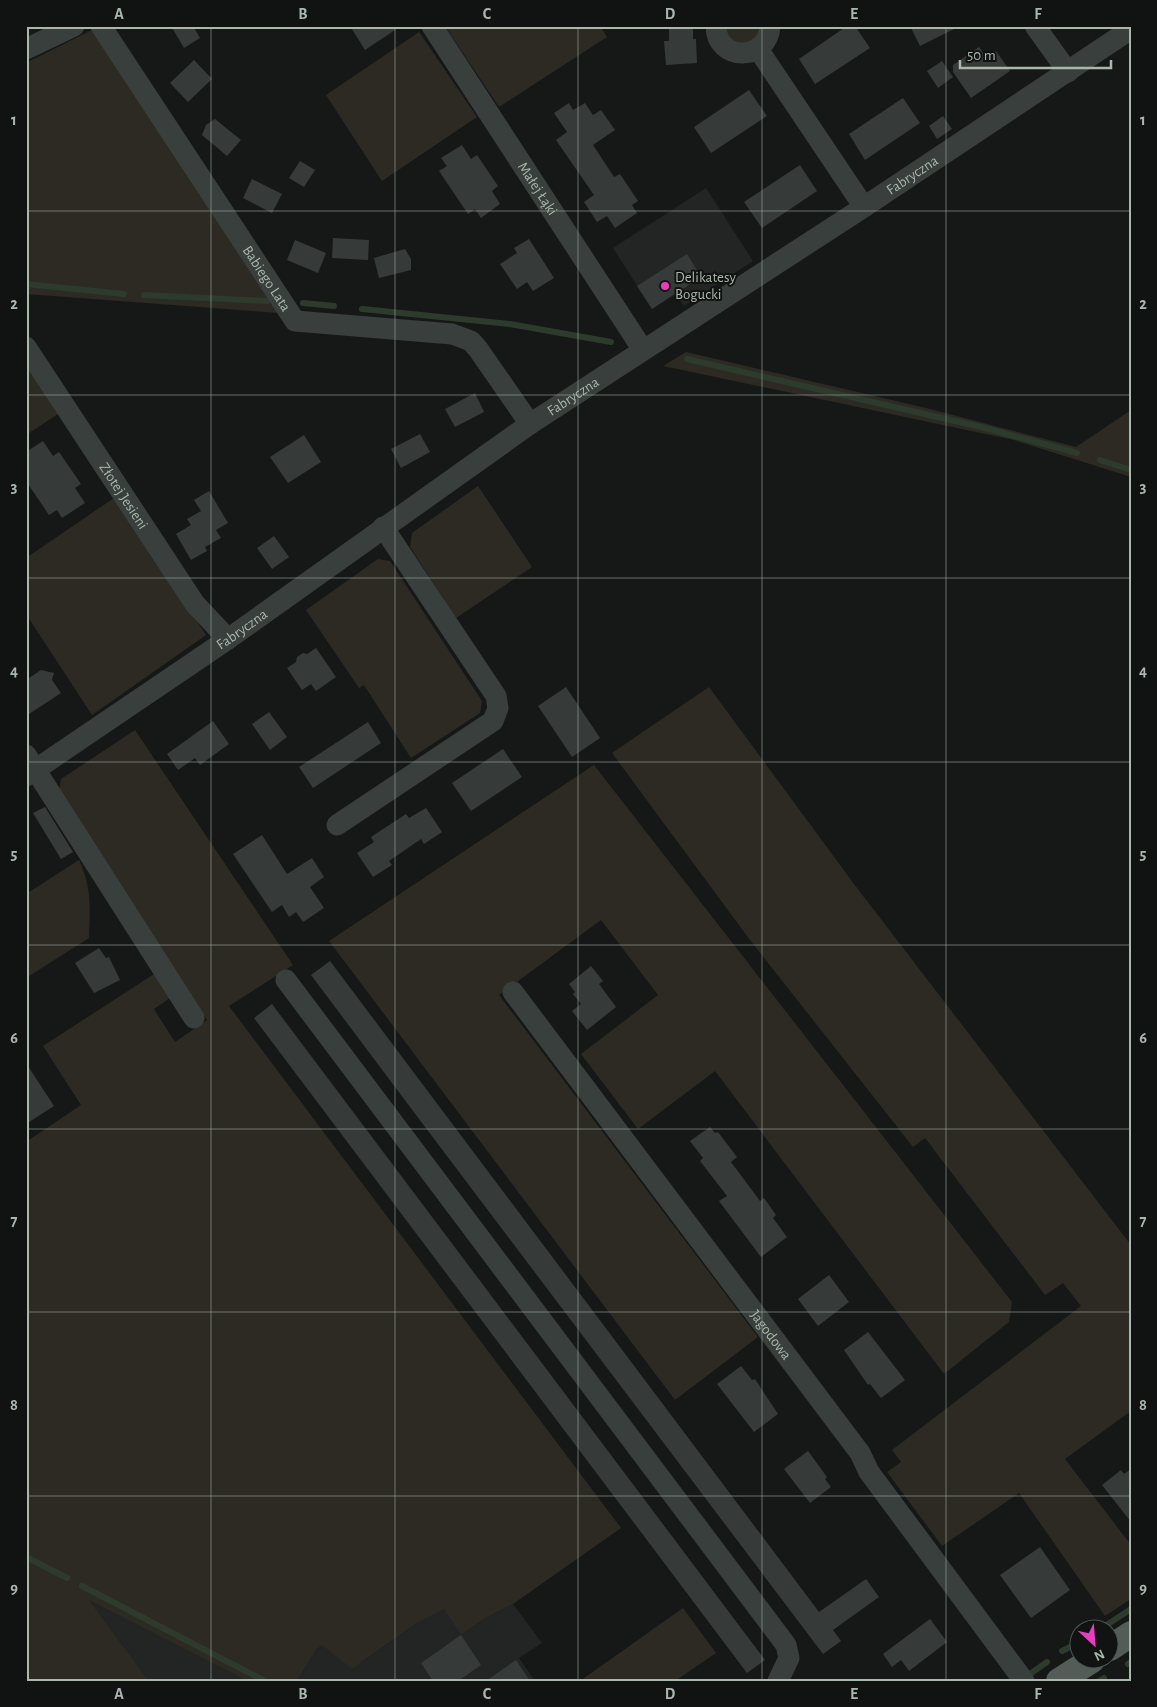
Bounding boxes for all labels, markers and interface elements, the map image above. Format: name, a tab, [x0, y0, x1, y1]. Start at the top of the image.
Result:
text: A	[114, 6, 124, 22]
text: B	[298, 6, 308, 22]
text: C	[483, 6, 492, 22]
text: D	[665, 6, 676, 22]
text: E	[850, 6, 858, 22]
text: F	[1034, 6, 1042, 22]
scale bar	[960, 38, 1111, 70]
text: 50 m	[967, 48, 996, 63]
text: 1	[11, 112, 17, 128]
text: 1	[1140, 112, 1146, 128]
street label: Fabryczna	[884, 153, 941, 198]
street label: Małej Łąki	[515, 160, 560, 218]
street label: Babiego Lata	[240, 243, 293, 314]
place label: Delikatesy Bogucki	[675, 270, 736, 302]
marker: Delikatesy Bogucki	[659, 280, 671, 292]
text: 2	[10, 296, 18, 312]
text: 2	[1139, 296, 1147, 312]
street label: Fabryczna	[545, 374, 602, 419]
street label: Złotej Jesieni	[96, 460, 151, 532]
text: 3	[11, 479, 18, 495]
text: 3	[1140, 479, 1147, 495]
street label: Fabryczna	[214, 606, 270, 653]
text: 4	[10, 663, 18, 679]
text: 4	[1139, 663, 1147, 679]
text: 5	[11, 846, 18, 862]
text: 5	[1140, 846, 1147, 862]
text: 6	[10, 1030, 18, 1046]
text: 6	[1139, 1030, 1147, 1046]
text: 7	[11, 1213, 18, 1229]
text: 7	[1140, 1213, 1147, 1229]
street label: Jagodowa	[747, 1307, 794, 1363]
text: 8	[10, 1397, 18, 1413]
text: 8	[1139, 1397, 1147, 1413]
text: 9	[10, 1580, 18, 1596]
text: 9	[1139, 1580, 1147, 1596]
north arrow	[1070, 1620, 1120, 1670]
text: N	[1092, 1646, 1107, 1663]
text: A	[114, 1686, 124, 1702]
text: B	[298, 1686, 308, 1702]
text: C	[483, 1686, 492, 1702]
text: D	[665, 1686, 676, 1702]
text: E	[850, 1686, 858, 1702]
text: F	[1034, 1686, 1042, 1702]

